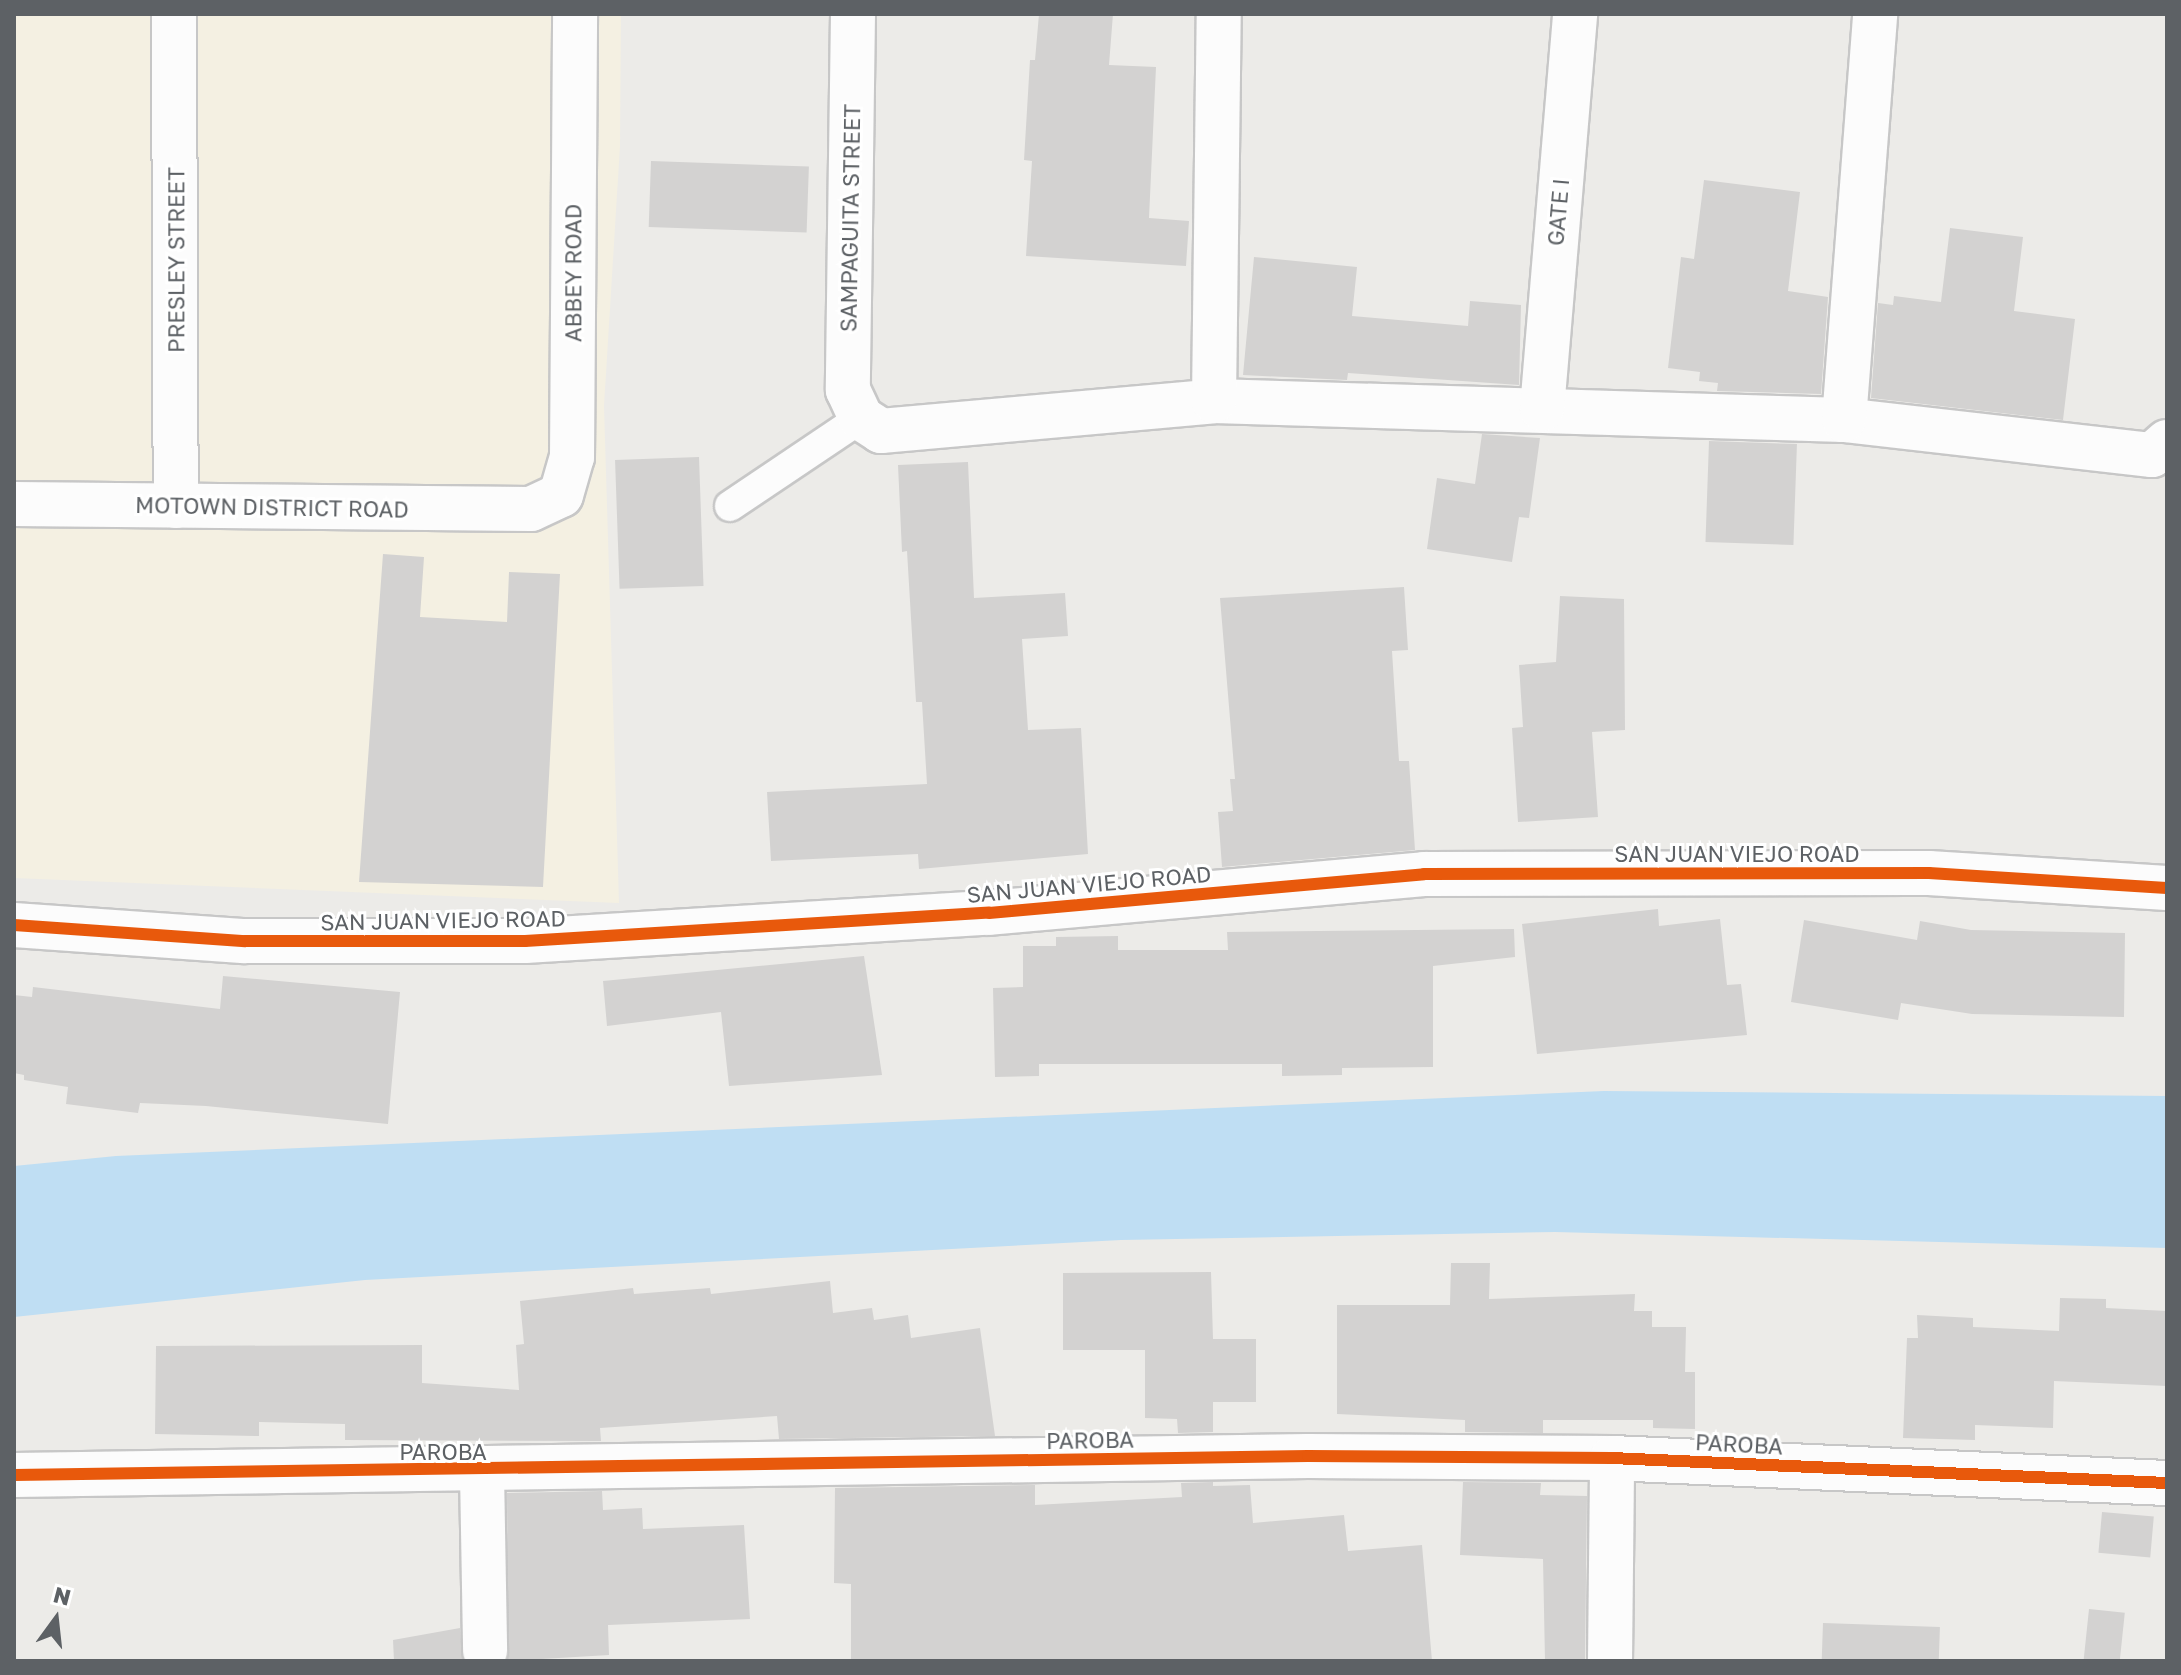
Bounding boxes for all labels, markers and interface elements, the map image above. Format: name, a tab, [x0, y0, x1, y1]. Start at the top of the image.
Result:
street label: SAMPAGUITA STREET	[835, 104, 865, 332]
street label: PRESLEY STREET	[163, 167, 189, 353]
street label: GATE I	[1542, 177, 1574, 247]
street label: ABBEY ROAD	[560, 204, 586, 342]
street label: MOTOWN DISTRICT ROAD	[135, 491, 409, 523]
street label: SAN JUAN VIEJO ROAD	[1614, 841, 1860, 867]
street label: SAN JUAN VIEJO ROAD	[966, 860, 1212, 908]
street label: SAN JUAN VIEJO ROAD	[320, 905, 566, 935]
street label: PAROBA	[1046, 1426, 1134, 1454]
street label: PAROBA	[1695, 1429, 1783, 1459]
street label: PAROBA	[399, 1439, 487, 1465]
north arrow	[16, 1579, 96, 1659]
text: N	[51, 1580, 74, 1611]

